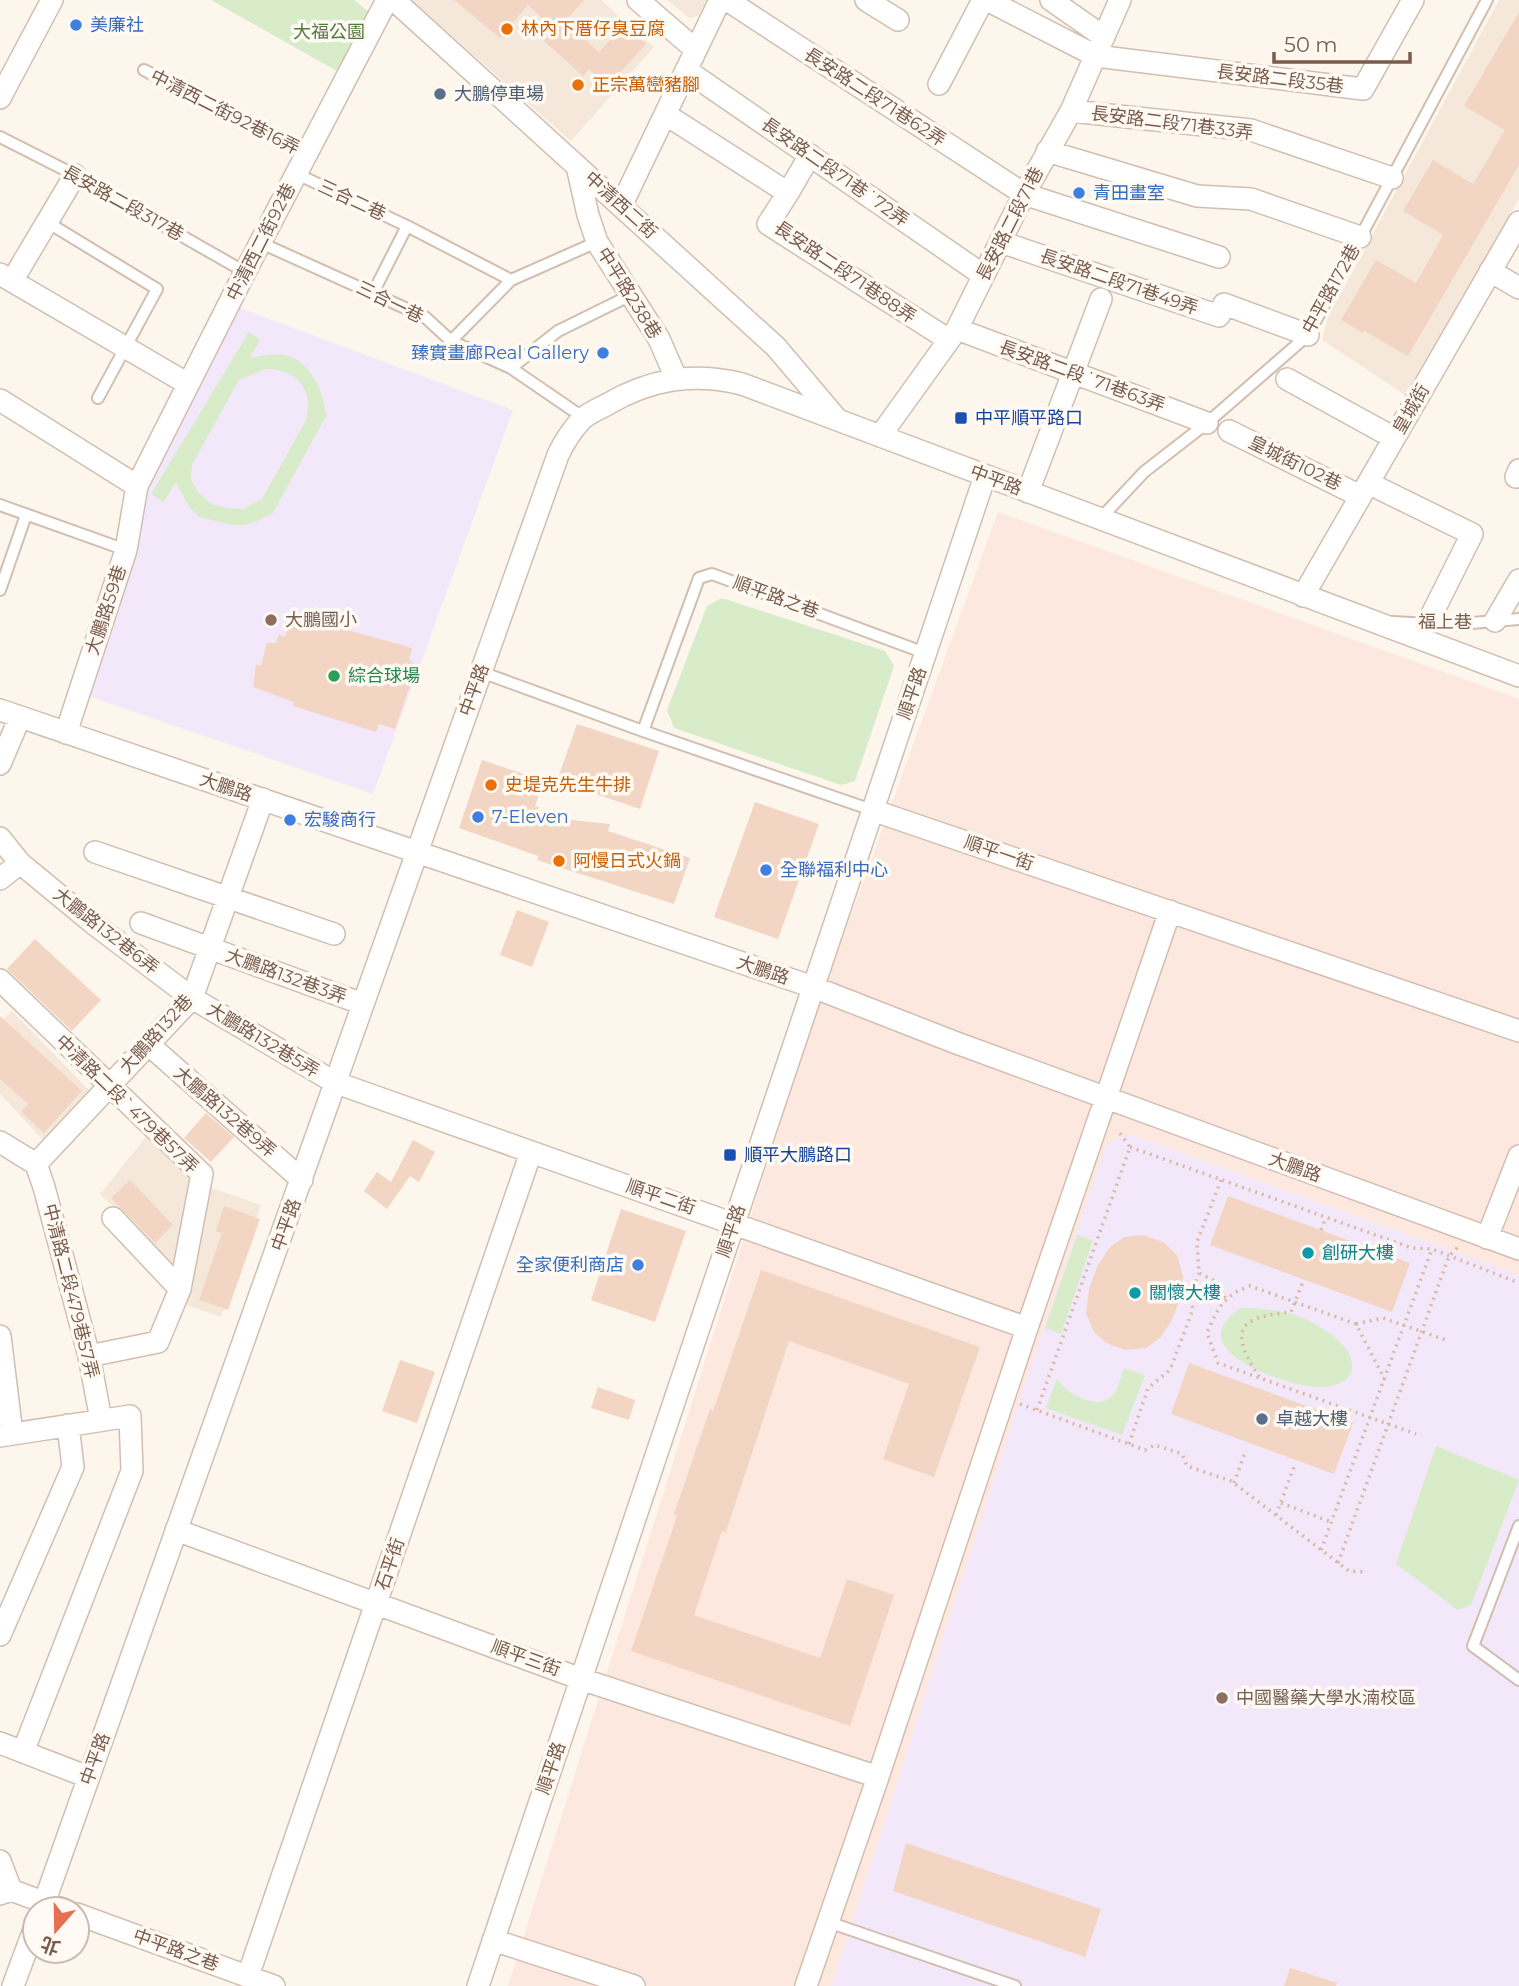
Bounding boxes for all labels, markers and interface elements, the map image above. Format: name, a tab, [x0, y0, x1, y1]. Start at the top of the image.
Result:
place label: 美廉社	[90, 14, 144, 36]
marker: 美廉社	[68, 17, 84, 33]
place label: 林內下厝仔臭豆腐	[521, 18, 665, 40]
park label: 大福公園	[293, 21, 365, 43]
marker: 林內下厝仔臭豆腐	[499, 21, 515, 37]
scale bar	[1274, 21, 1410, 65]
text: 50 m	[1284, 32, 1338, 57]
street label: 長安路二段71巷62弄	[800, 43, 950, 151]
street label: 長安路二段35巷	[1215, 60, 1345, 98]
street label: 中清西二街92巷16弄	[147, 65, 303, 159]
place label: 正宗萬巒豬腳	[592, 74, 700, 96]
marker: 正宗萬巒豬腳	[570, 77, 586, 93]
place label: 大鵬停車場	[454, 83, 544, 105]
marker: 大鵬停車場	[432, 86, 448, 102]
street label: 長安路二段71巷33弄	[1090, 102, 1254, 144]
street label: 長安路二段71巷˙72弄	[757, 113, 913, 231]
street label: 長安路二段317巷	[59, 161, 187, 245]
street label: 長安路二段71巷	[972, 163, 1048, 285]
street label: 中清西二街	[580, 167, 662, 243]
street label: 三合二巷	[315, 175, 389, 225]
street label: 中清西二街92巷	[222, 179, 300, 305]
place label: 青田畫室	[1093, 182, 1165, 204]
marker: 青田畫室	[1071, 185, 1087, 201]
street label: 長安路二段71巷88弄	[770, 216, 920, 328]
street label: 中平路172巷	[1297, 240, 1365, 338]
street label: 中平路238巷	[592, 243, 666, 343]
street label: 長安路二段71巷49弄	[1037, 245, 1201, 319]
street label: 三合一巷	[353, 276, 427, 328]
street label: 長安路二段˙71巷63弄	[996, 336, 1168, 416]
place label: 臻實畫廊Real Gallery	[411, 342, 589, 364]
marker: 臻實畫廊Real Gallery	[595, 345, 611, 361]
street label: 皇城街	[1388, 380, 1434, 438]
place label: 中平順平路口	[975, 407, 1083, 429]
marker: 中平順平路口	[953, 410, 969, 426]
street label: 皇城街102巷	[1245, 431, 1345, 495]
street label: 中平路	[967, 460, 1025, 500]
street label: 大鵬路59巷	[81, 562, 131, 658]
street label: 順平路之巷	[730, 571, 822, 623]
place label: 大鵬國小	[285, 609, 357, 631]
street label: 福上巷	[1418, 611, 1472, 633]
marker: 大鵬國小	[263, 612, 279, 628]
street label: 中平路	[454, 661, 494, 719]
street label: 順平路	[893, 664, 931, 722]
place label: 綜合球場	[348, 665, 420, 687]
marker: 綜合球場	[326, 668, 342, 684]
street label: 大鵬路	[197, 768, 255, 806]
place label: 史堤克先生牛排	[505, 774, 631, 796]
marker: 史堤克先生牛排	[483, 777, 499, 793]
place label: 7-Eleven	[492, 806, 569, 828]
place label: 宏駿商行	[304, 809, 376, 831]
marker: 7-Eleven	[470, 809, 486, 825]
marker: 宏駿商行	[282, 812, 298, 828]
street label: 順平一街	[961, 831, 1037, 875]
place label: 阿慢日式火鍋	[573, 850, 681, 872]
marker: 阿慢日式火鍋	[551, 853, 567, 869]
place label: 全聯福利中心	[780, 859, 888, 881]
marker: 全聯福利中心	[758, 862, 774, 878]
street label: 大鵬路132巷6弄	[49, 883, 163, 979]
street label: 大鵬路132巷3弄	[223, 944, 349, 1008]
street label: 大鵬路	[734, 951, 792, 989]
street label: 大鵬路132巷	[115, 990, 197, 1078]
street label: 大鵬路132巷5弄	[203, 998, 323, 1082]
street label: 中清路二段ˋ479巷57弄	[51, 1030, 203, 1178]
street label: 大鵬路132巷9弄	[170, 1062, 280, 1162]
place label: 順平大鵬路口	[744, 1144, 852, 1166]
marker: 順平大鵬路口	[722, 1147, 738, 1163]
street label: 大鵬路	[1266, 1147, 1324, 1187]
street label: 順平二街	[623, 1175, 699, 1219]
street label: 中平路	[266, 1196, 306, 1254]
street label: 中清路二段479巷57弄	[39, 1201, 103, 1381]
street label: 順平路	[712, 1202, 750, 1260]
place label: 創研大樓	[1322, 1242, 1394, 1264]
marker: 創研大樓	[1300, 1245, 1316, 1261]
place label: 全家便利商店	[516, 1254, 624, 1276]
marker: 全家便利商店	[630, 1257, 646, 1273]
place label: 關懷大樓	[1149, 1282, 1221, 1304]
marker: 關懷大樓	[1127, 1285, 1143, 1301]
place label: 卓越大樓	[1276, 1408, 1348, 1430]
marker: 卓越大樓	[1254, 1411, 1270, 1427]
street label: 石平街	[371, 1535, 409, 1593]
street label: 順平三街	[488, 1635, 564, 1681]
place label: 中國醫藥大學水湳校區	[1236, 1687, 1416, 1709]
marker: 中國醫藥大學水湳校區	[1214, 1690, 1230, 1706]
street label: 中平路	[75, 1730, 115, 1788]
street label: 順平路	[532, 1739, 570, 1797]
north arrow	[21, 1895, 91, 1965]
street label: 中平路之巷	[130, 1924, 222, 1976]
text: 北	[37, 1931, 63, 1960]

